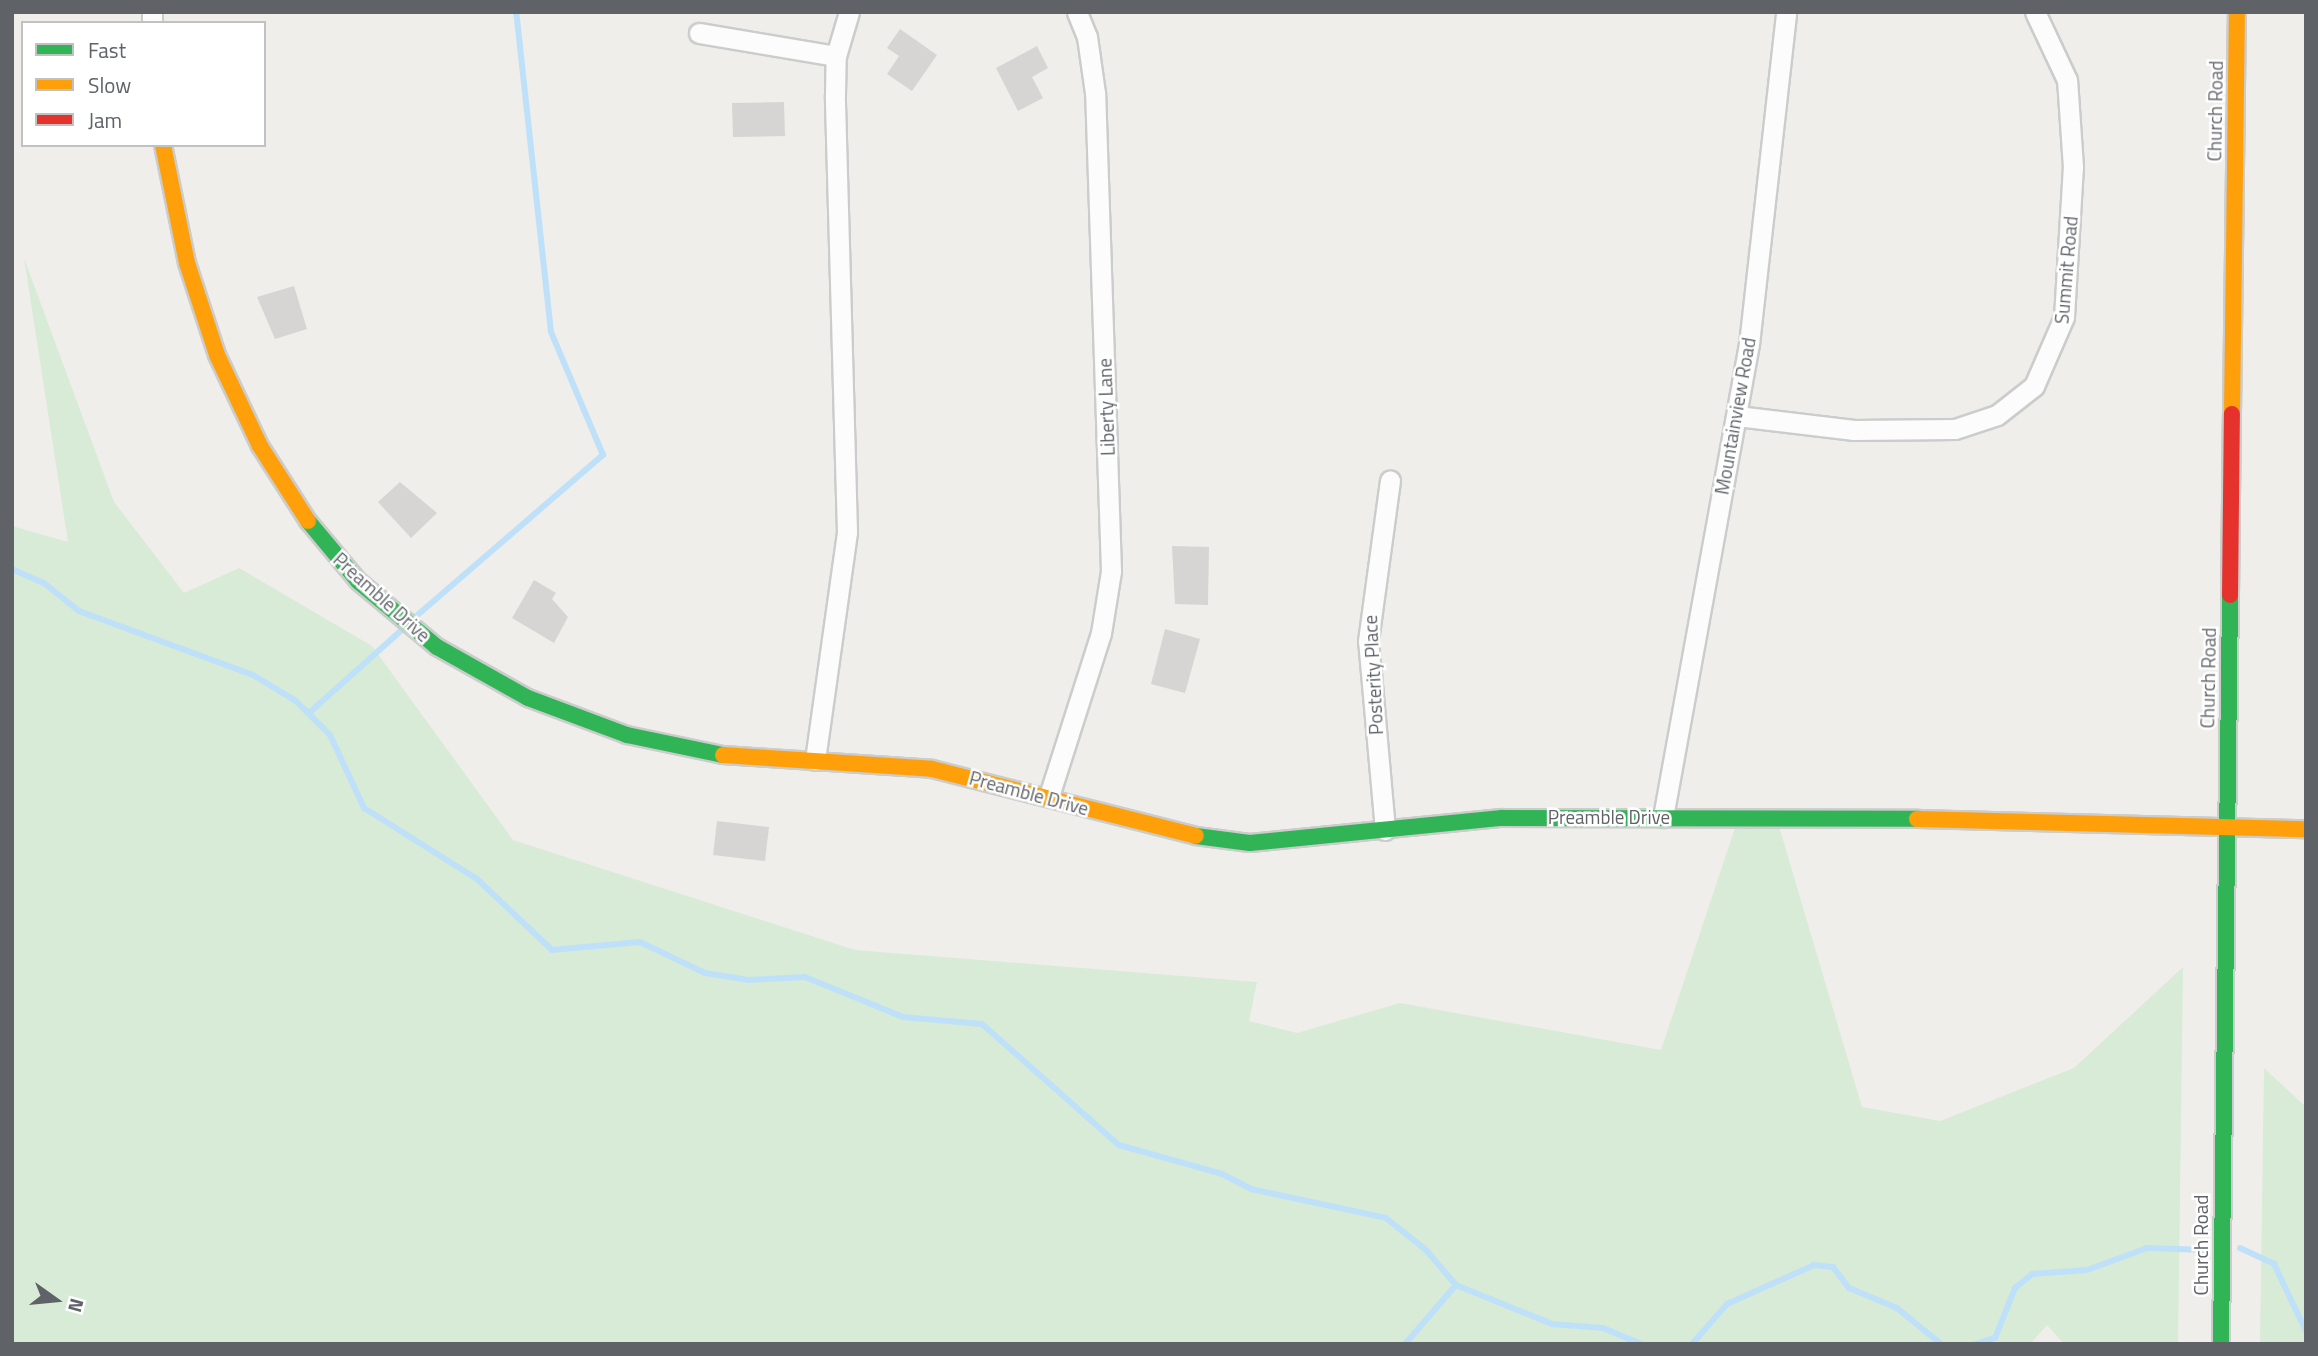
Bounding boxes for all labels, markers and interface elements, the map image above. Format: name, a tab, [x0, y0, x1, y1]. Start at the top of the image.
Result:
legend	[21, 21, 266, 147]
text: Fast	[88, 34, 126, 66]
street label: Church Road	[2203, 60, 2227, 162]
text: Slow	[88, 69, 131, 101]
text: Jam	[88, 104, 122, 136]
street label: Summit Road	[2050, 215, 2082, 325]
street label: Mountainview Road	[1710, 336, 1760, 496]
street label: Liberty Lane	[1093, 358, 1119, 456]
street label: Preamble Drive	[329, 548, 435, 646]
street label: Posterity Place	[1358, 614, 1388, 736]
street label: Church Road	[2196, 627, 2220, 729]
street label: Preamble Drive	[967, 766, 1091, 820]
street label: Preamble Drive	[1548, 806, 1670, 828]
street label: Church Road	[2190, 1195, 2212, 1295]
north arrow	[21, 1265, 91, 1335]
text: N	[61, 1295, 92, 1316]

